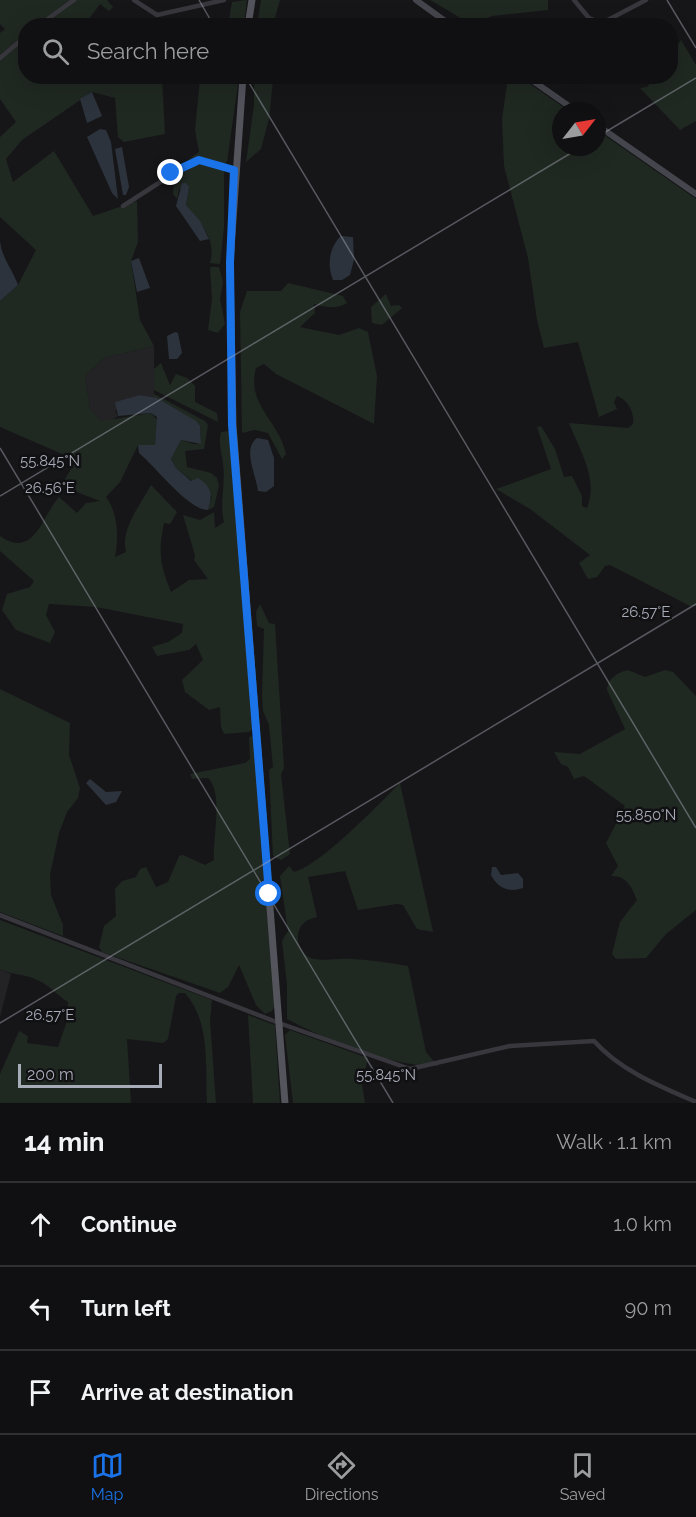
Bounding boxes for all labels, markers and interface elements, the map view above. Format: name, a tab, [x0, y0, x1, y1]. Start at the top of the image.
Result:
search box	[18, 18, 678, 84]
icon: search	[39, 35, 72, 68]
text: Search here	[87, 38, 209, 64]
north arrow	[552, 102, 606, 156]
route end	[157, 159, 183, 185]
text: 55.845°N	[20, 452, 80, 470]
text: 26.56°E	[25, 479, 75, 497]
text: 26.57°E	[622, 603, 670, 621]
text: 55.850°N	[616, 806, 676, 824]
route start	[255, 880, 281, 906]
text: 26.57°E	[26, 1006, 74, 1024]
scale bar	[18, 1061, 162, 1088]
text: 200 m	[27, 1065, 74, 1084]
text: 55.845°N	[356, 1066, 416, 1084]
text: 14 min	[24, 1127, 104, 1157]
text: Walk · 1.1 km	[556, 1130, 672, 1154]
icon: ahead	[24, 1208, 57, 1241]
text: Continue	[81, 1211, 177, 1237]
text: 1.0 km	[613, 1212, 672, 1236]
icon: left	[24, 1292, 57, 1325]
text: Turn left	[81, 1295, 171, 1321]
text: 90 m	[625, 1296, 672, 1320]
icon: arrive	[24, 1376, 57, 1409]
text: Arrive at destination	[81, 1379, 294, 1405]
tab: Map	[91, 1449, 124, 1504]
tab: Directions	[305, 1449, 379, 1504]
tab: Saved	[560, 1449, 605, 1504]

